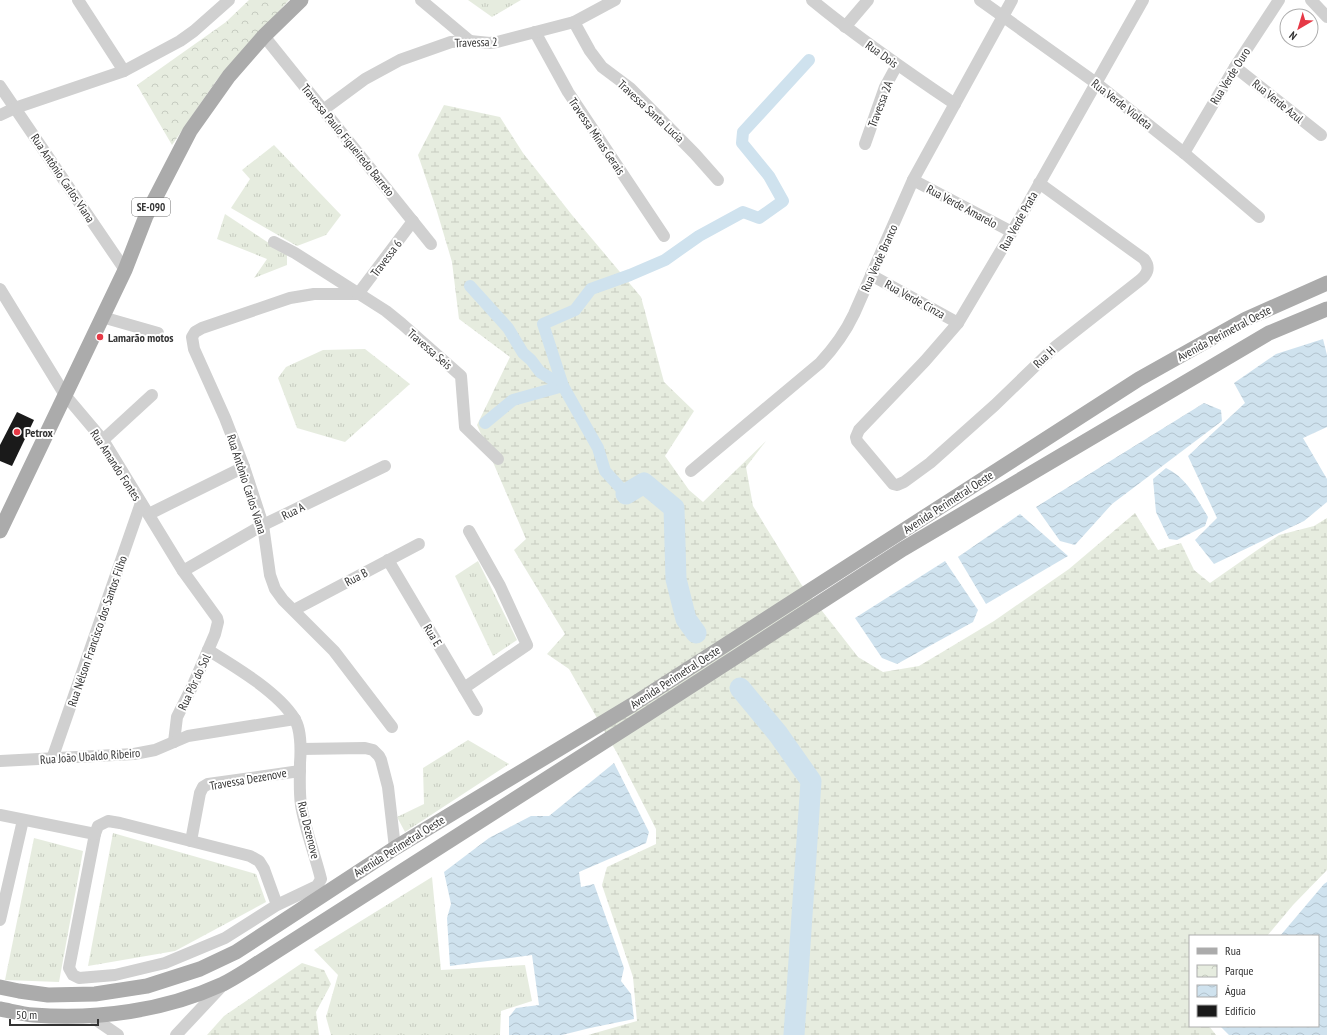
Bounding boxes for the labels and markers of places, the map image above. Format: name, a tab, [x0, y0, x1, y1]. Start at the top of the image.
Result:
place label: Lamarão motos	[108, 330, 174, 345]
marker: Lamarão motos	[95, 332, 105, 342]
place label: Petrox	[25, 425, 54, 440]
marker: Petrox	[12, 427, 22, 437]

